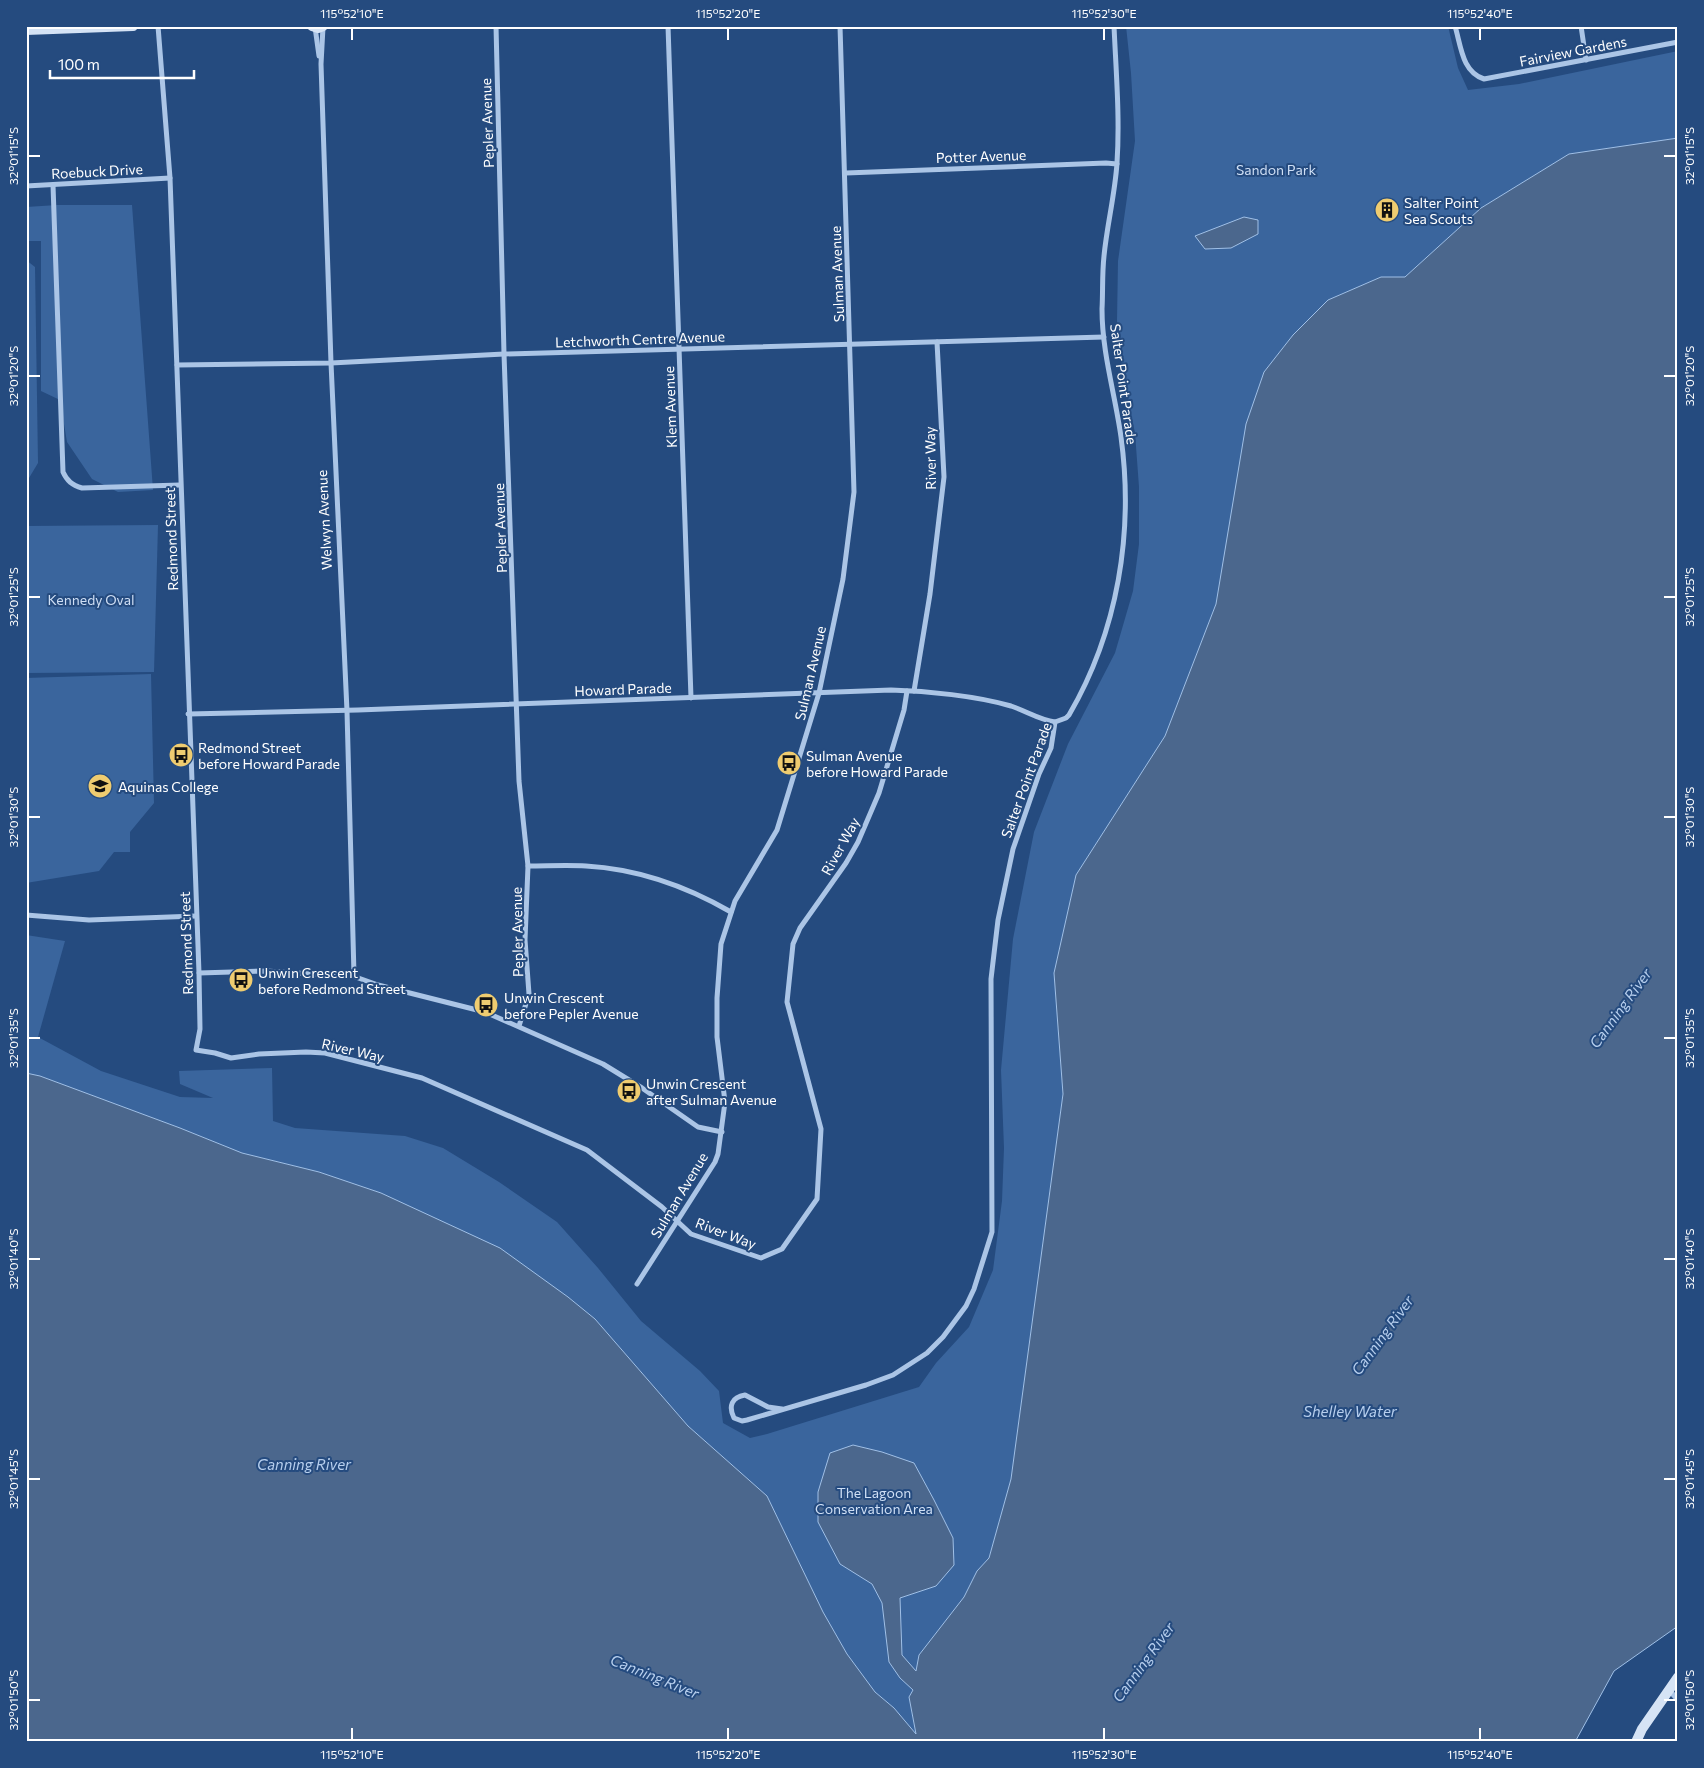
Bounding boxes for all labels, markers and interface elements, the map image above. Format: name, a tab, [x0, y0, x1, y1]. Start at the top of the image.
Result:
text: 115°52'10"E	[320, 6, 384, 20]
text: 115°52'20"E	[696, 6, 760, 20]
text: 115°52'30"E	[1071, 6, 1137, 20]
text: 115°52'40"E	[1447, 6, 1513, 20]
street label: Fairview Gardens	[1518, 32, 1628, 70]
scale bar	[50, 48, 194, 80]
text: 100 m	[58, 55, 100, 73]
street label: Pepler Avenue	[477, 78, 497, 168]
text: 32°01'15"S	[6, 127, 20, 185]
text: 32°01'15"S	[1682, 127, 1696, 185]
street label: Potter Avenue	[935, 146, 1027, 166]
street label: Roebuck Drive	[51, 160, 143, 182]
park label: Sandon Park	[1236, 161, 1316, 178]
place label: Salter Point Sea Scouts	[1404, 194, 1479, 227]
building icon: Salter Point Sea Scouts	[1374, 197, 1400, 223]
street label: Sulman Avenue	[827, 225, 847, 323]
street label: Salter Point Parade	[1107, 323, 1141, 445]
street label: Letchworth Centre Avenue	[555, 328, 725, 350]
text: 32°01'20"S	[6, 346, 20, 406]
text: 32°01'20"S	[1682, 346, 1696, 406]
street label: Klem Avenue	[660, 366, 680, 448]
street label: River Way	[921, 426, 939, 490]
street label: Welwyn Avenue	[313, 470, 335, 570]
street label: Pepler Avenue	[490, 483, 510, 573]
street label: Redmond Street	[161, 487, 181, 591]
text: 32°01'25"S	[6, 567, 20, 627]
text: 32°01'25"S	[1682, 567, 1696, 627]
park label: Kennedy Oval	[47, 591, 135, 608]
street label: Sulman Avenue	[791, 624, 829, 722]
street label: Howard Parade	[574, 679, 672, 699]
street label: Salter Point Parade	[997, 720, 1055, 840]
place label: Redmond Street before Howard Parade	[198, 739, 340, 772]
bus stop icon: Redmond Street before Howard Parade	[168, 742, 194, 768]
place label: Sulman Avenue before Howard Parade	[806, 747, 948, 780]
bus stop icon: Sulman Avenue before Howard Parade	[776, 750, 802, 776]
school or university icon: Aquinas College	[87, 773, 113, 799]
place label: Aquinas College	[118, 778, 219, 795]
text: 32°01'30"S	[6, 787, 20, 847]
text: 32°01'30"S	[1682, 787, 1696, 847]
street label: River Way	[817, 814, 863, 878]
street label: Pepler Avenue	[508, 887, 526, 977]
street label: Redmond Street	[176, 891, 196, 995]
place label: Unwin Crescent before Redmond Street	[258, 964, 406, 997]
water label: Canning River	[1585, 964, 1656, 1051]
bus stop icon: Unwin Crescent before Redmond Street	[228, 967, 254, 993]
place label: Unwin Crescent before Pepler Avenue	[504, 989, 639, 1022]
bus stop icon: Unwin Crescent before Pepler Avenue	[473, 992, 499, 1018]
text: 32°01'35"S	[6, 1008, 20, 1068]
text: 32°01'35"S	[1682, 1008, 1696, 1068]
street label: River Way	[320, 1035, 386, 1065]
place label: Unwin Crescent after Sulman Avenue	[646, 1075, 777, 1108]
bus stop icon: Unwin Crescent after Sulman Avenue	[616, 1078, 642, 1104]
street label: Sulman Avenue	[647, 1149, 711, 1241]
street label: River Way	[693, 1214, 759, 1252]
text: 32°01'40"S	[6, 1228, 20, 1290]
text: 32°01'40"S	[1682, 1228, 1696, 1290]
water label: Canning River	[1347, 1291, 1418, 1378]
water label: Shelley Water	[1303, 1402, 1398, 1420]
text: 32°01'45"S	[6, 1449, 20, 1509]
text: 32°01'45"S	[1682, 1449, 1696, 1509]
water label: Canning River	[257, 1455, 352, 1473]
park label: The Lagoon Conservation Area	[815, 1484, 933, 1517]
water label: Canning River	[1108, 1618, 1179, 1705]
water label: Canning River	[608, 1650, 703, 1702]
text: 32°01'50"S	[6, 1670, 20, 1730]
text: 32°01'50"S	[1682, 1670, 1696, 1730]
text: 115°52'10"E	[320, 1747, 384, 1761]
text: 115°52'20"E	[696, 1747, 760, 1761]
text: 115°52'30"E	[1071, 1747, 1137, 1761]
text: 115°52'40"E	[1447, 1747, 1513, 1761]

